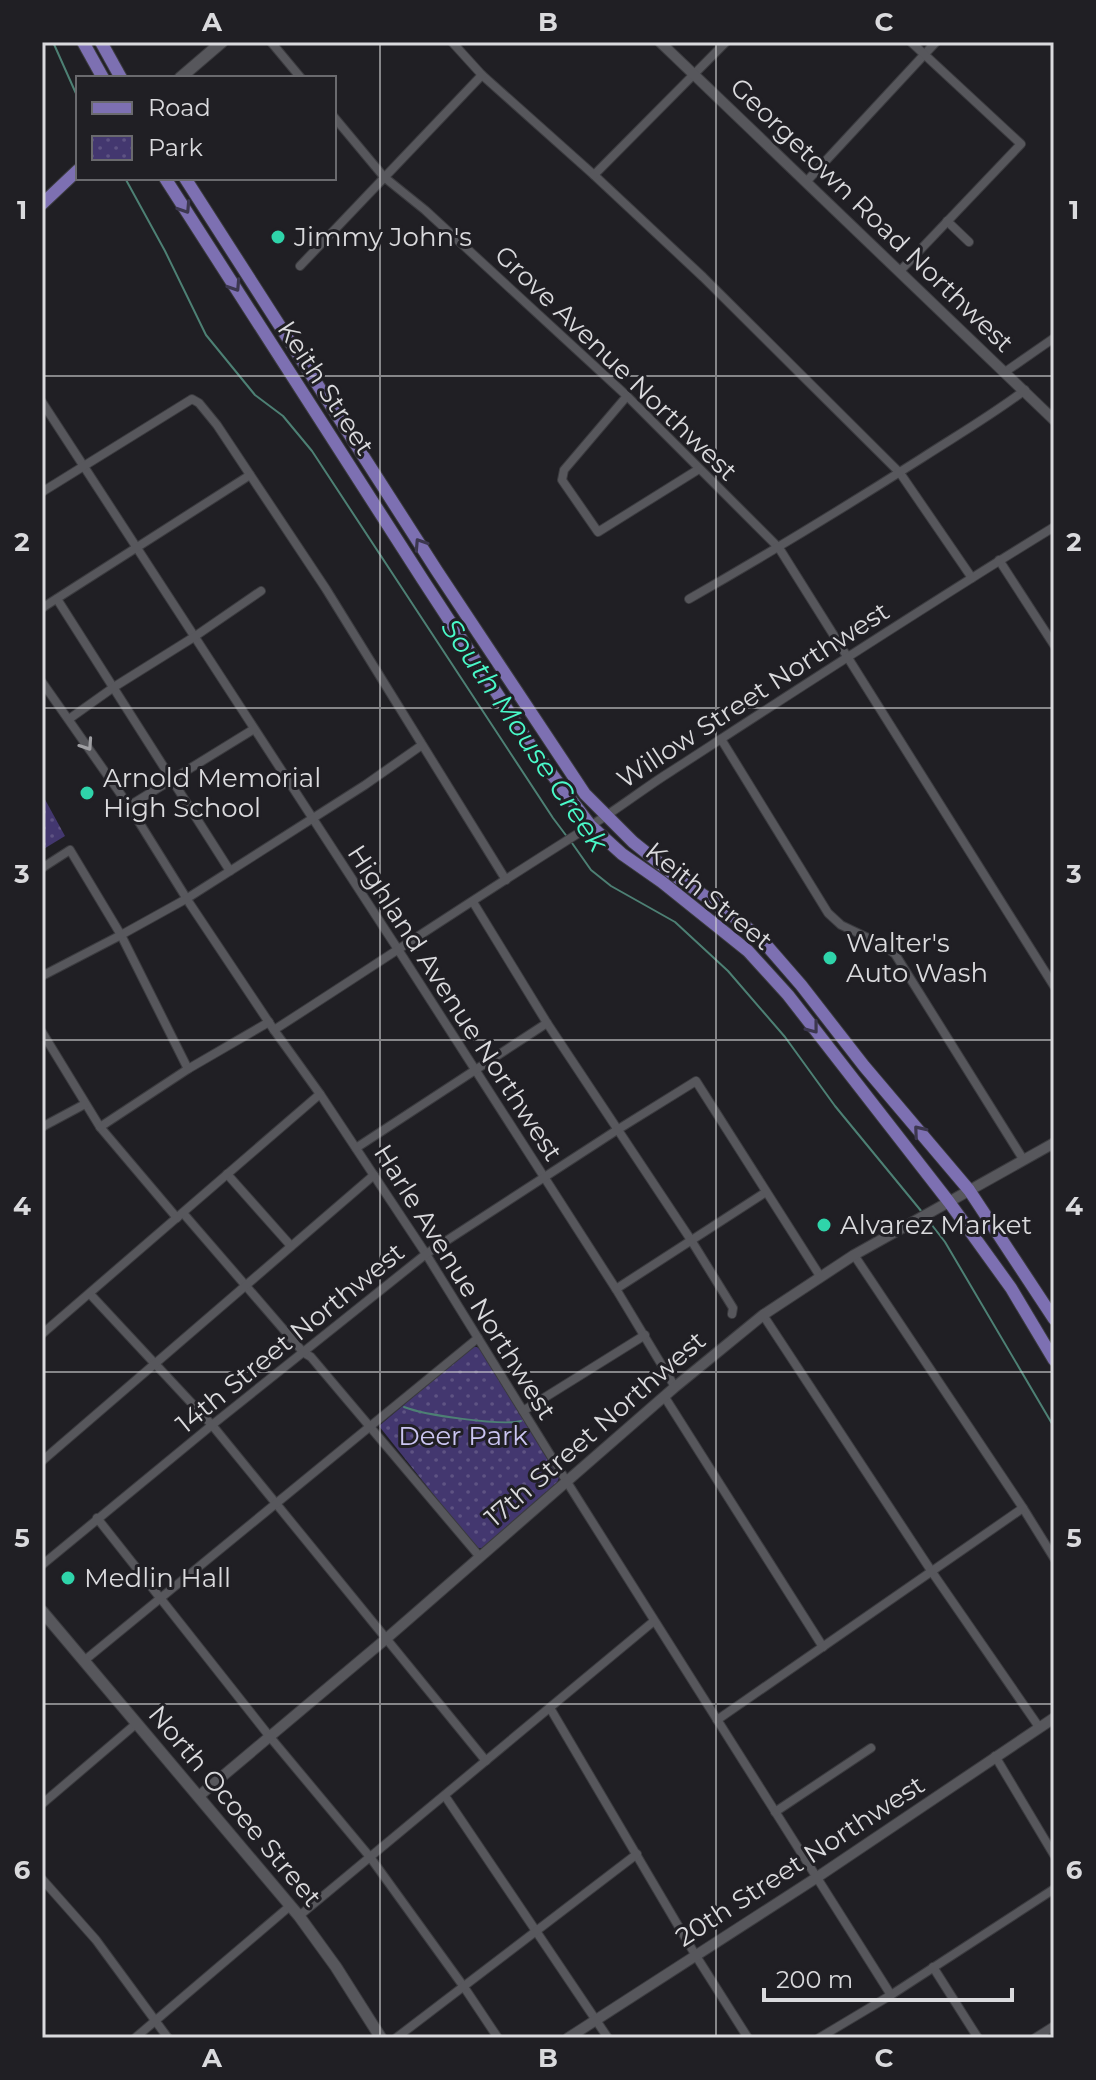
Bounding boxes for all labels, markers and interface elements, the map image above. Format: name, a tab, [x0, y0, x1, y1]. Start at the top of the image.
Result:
text: A	[201, 6, 223, 38]
text: B	[538, 6, 558, 38]
text: C	[875, 6, 894, 38]
street label: Georgetown Road Northwest	[724, 71, 1020, 359]
legend	[76, 76, 336, 180]
text: Road	[148, 93, 211, 122]
text: Park	[148, 133, 203, 162]
text: 1	[17, 194, 27, 226]
text: 1	[1069, 194, 1079, 226]
one-way arrow	[175, 200, 190, 214]
place label: Jimmy John's	[293, 221, 472, 253]
marker: Jimmy John's	[269, 228, 287, 246]
street label: Grove Avenue Northwest	[488, 239, 744, 487]
one-way arrow	[225, 277, 240, 292]
street label: Keith Street	[271, 315, 381, 461]
text: 2	[14, 526, 30, 558]
text: 2	[1066, 526, 1082, 558]
one-way arrow	[414, 538, 429, 553]
street label: Willow Street Northwest	[611, 595, 895, 795]
water label: South Mouse Creek	[434, 612, 616, 859]
one-way arrow	[77, 737, 92, 751]
place label: Arnold Memorial High School	[103, 762, 321, 824]
marker: Arnold Memorial High School	[78, 784, 96, 802]
street label: Keith Street	[639, 835, 779, 957]
street label: Highland Avenue Northwest	[341, 839, 569, 1167]
text: 3	[13, 858, 30, 890]
text: 3	[1065, 858, 1082, 890]
place label: Walter's Auto Wash	[846, 927, 988, 989]
marker: Walter's Auto Wash	[821, 949, 839, 967]
one-way arrow	[804, 1019, 818, 1034]
one-way arrow	[914, 1125, 929, 1140]
street label: Harle Avenue Northwest	[367, 1138, 563, 1426]
text: 4	[13, 1190, 31, 1222]
text: 4	[1065, 1190, 1083, 1222]
place label: Alvarez Market	[840, 1209, 1032, 1241]
marker: Alvarez Market	[815, 1216, 833, 1234]
street label: 14th Street Northwest	[169, 1236, 411, 1440]
street label: 17th Street Northwest	[478, 1324, 712, 1534]
park label: Deer Park	[398, 1420, 528, 1452]
text: 5	[14, 1522, 30, 1554]
text: 5	[1066, 1522, 1082, 1554]
place label: Medlin Hall	[84, 1562, 231, 1594]
marker: Medlin Hall	[59, 1569, 77, 1587]
street label: North Ocoee Street	[142, 1699, 328, 1913]
street label: 20th Street Northwest	[670, 1769, 930, 1953]
text: 6	[14, 1854, 31, 1886]
text: 6	[1066, 1854, 1083, 1886]
scale bar	[764, 1952, 1012, 2002]
text: 200 m	[776, 1965, 853, 1994]
text: A	[201, 2042, 223, 2074]
text: B	[538, 2042, 558, 2074]
text: C	[875, 2042, 894, 2074]

